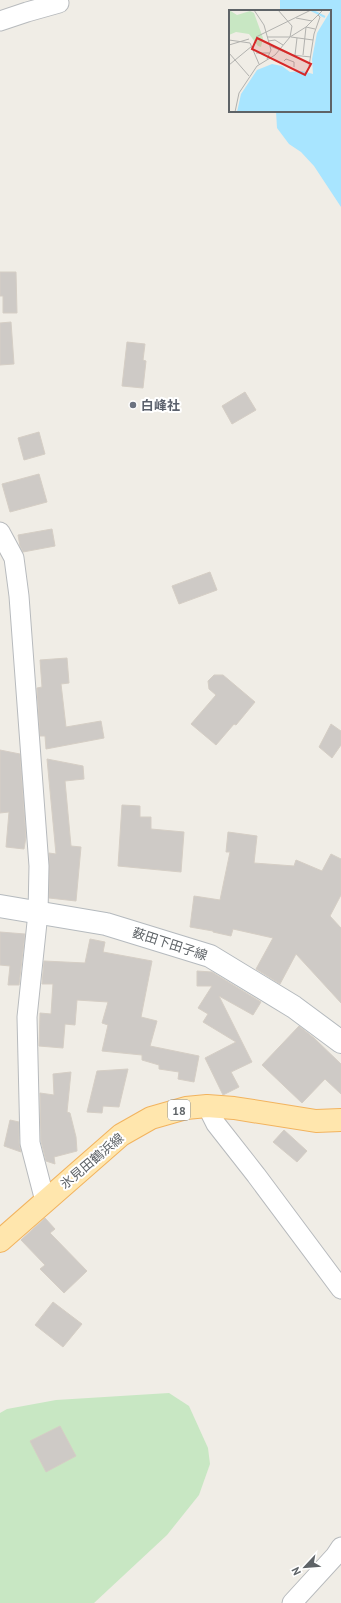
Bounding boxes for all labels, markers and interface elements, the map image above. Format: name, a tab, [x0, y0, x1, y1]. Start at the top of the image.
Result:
inset map	[229, 10, 331, 112]
place label: 白峰社	[141, 397, 180, 414]
marker: 白峰社	[128, 400, 138, 410]
street label: 薮田下田子線	[130, 924, 210, 964]
road number: 18	[168, 1100, 190, 1120]
street label: 氷見田鶴浜線	[57, 1129, 127, 1193]
north arrow	[285, 1547, 325, 1587]
text: N	[288, 1565, 304, 1578]

